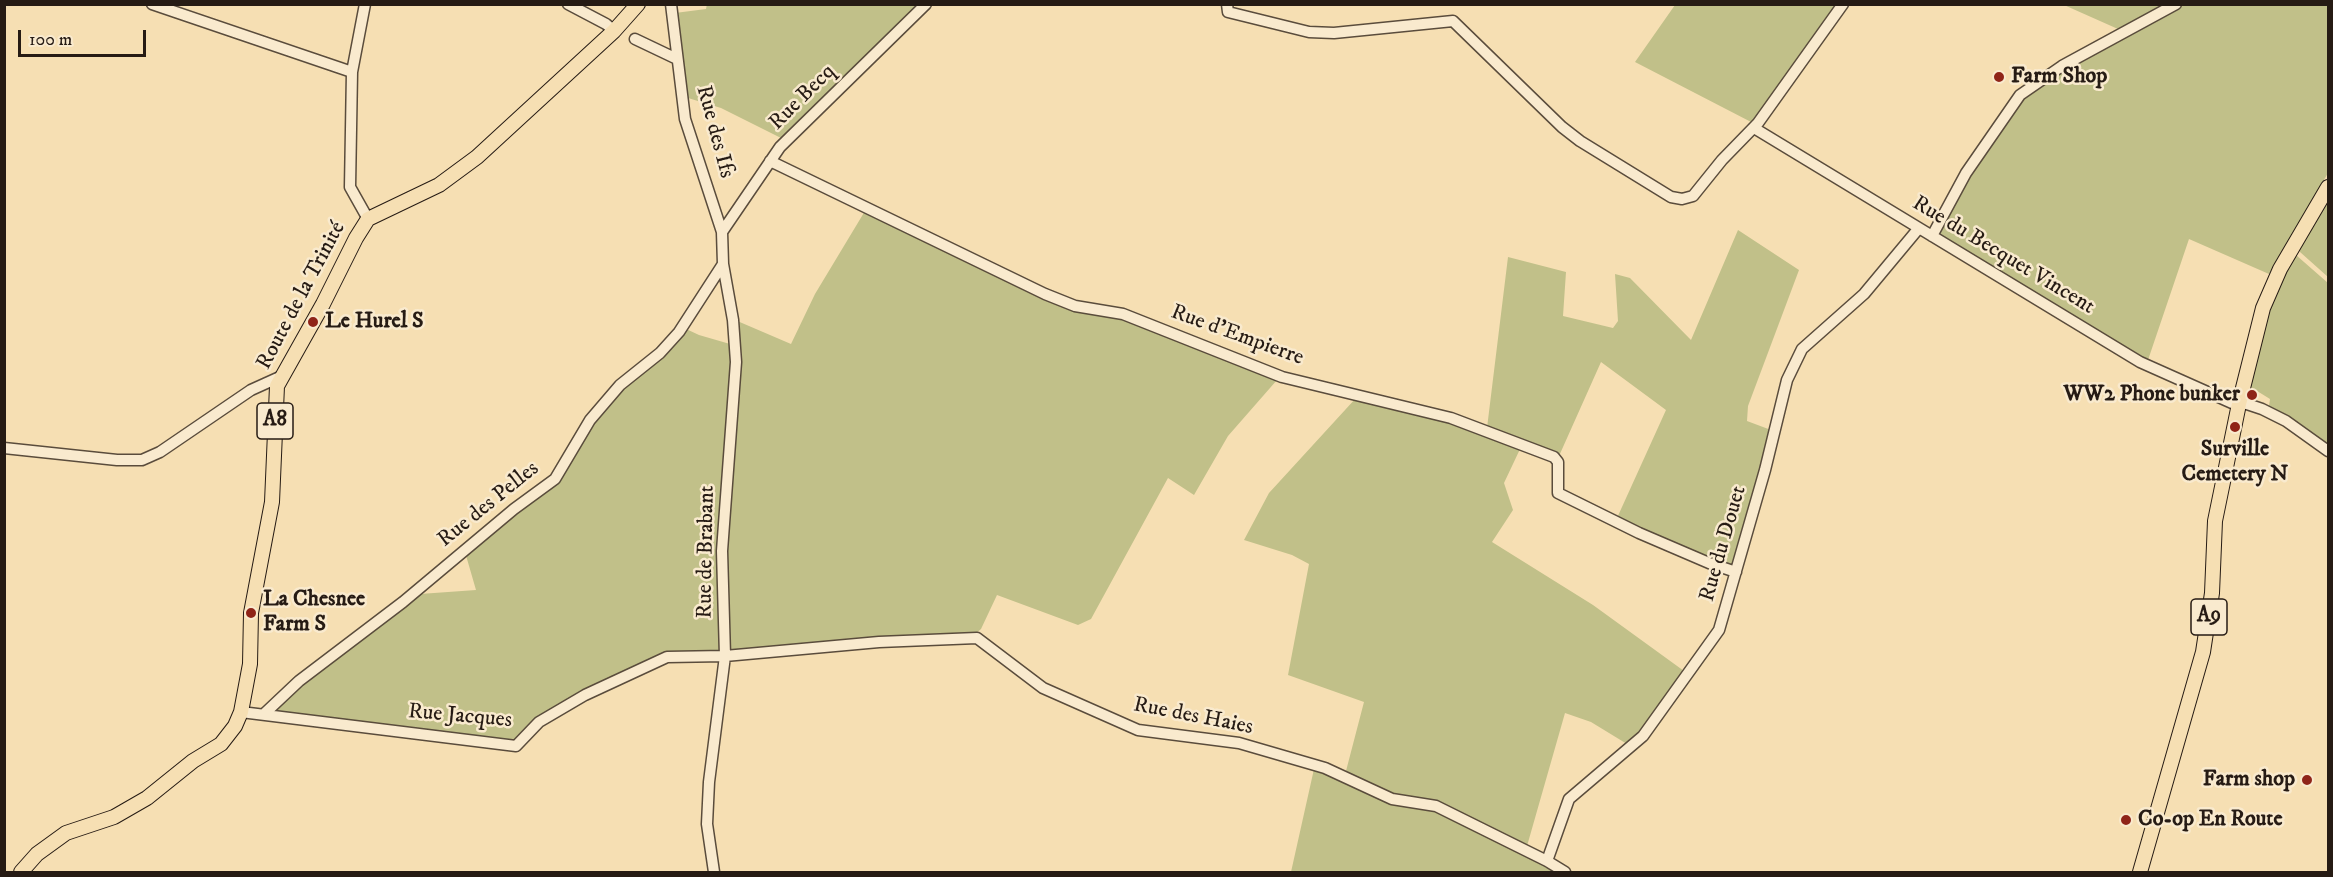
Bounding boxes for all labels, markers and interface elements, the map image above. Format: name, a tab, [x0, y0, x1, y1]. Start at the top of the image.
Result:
scale bar	[21, 18, 148, 56]
text: 100 m	[29, 29, 72, 51]
street label: Rue Becq	[765, 60, 841, 136]
place label: Farm Shop	[2011, 64, 2107, 90]
marker: Farm Shop	[1992, 70, 2006, 84]
street label: Rue des Ifs	[689, 83, 739, 181]
street label: Rue du Becquet Vincent	[1907, 191, 2099, 321]
street label: Route de la Trinité	[252, 218, 352, 374]
street label: Rue d'Empierre	[1167, 300, 1307, 372]
place label: Le Hurel S	[325, 309, 424, 335]
marker: Le Hurel S	[306, 315, 320, 329]
place label: WW2 Phone bunker	[2064, 382, 2240, 408]
marker: WW2 Phone bunker	[2245, 388, 2259, 402]
road number: A8	[257, 403, 293, 439]
marker: Surville Cemetery N	[2228, 420, 2242, 434]
place label: Surville Cemetery N	[2182, 437, 2288, 488]
street label: Rue des Pelles	[433, 456, 545, 554]
street label: Rue du Douet	[1695, 483, 1753, 605]
street label: Rue de Brabant	[693, 485, 721, 619]
place label: La Chesnee Farm S	[263, 587, 365, 638]
road number: A9	[2191, 599, 2227, 635]
marker: La Chesnee Farm S	[244, 606, 258, 620]
street label: Rue des Haies	[1131, 692, 1255, 742]
street label: Rue Jacques	[407, 699, 513, 735]
place label: Farm shop	[2203, 767, 2295, 793]
marker: Farm shop	[2300, 773, 2314, 787]
place label: Co-op En Route	[2138, 807, 2283, 833]
marker: Co-op En Route	[2119, 813, 2133, 827]

